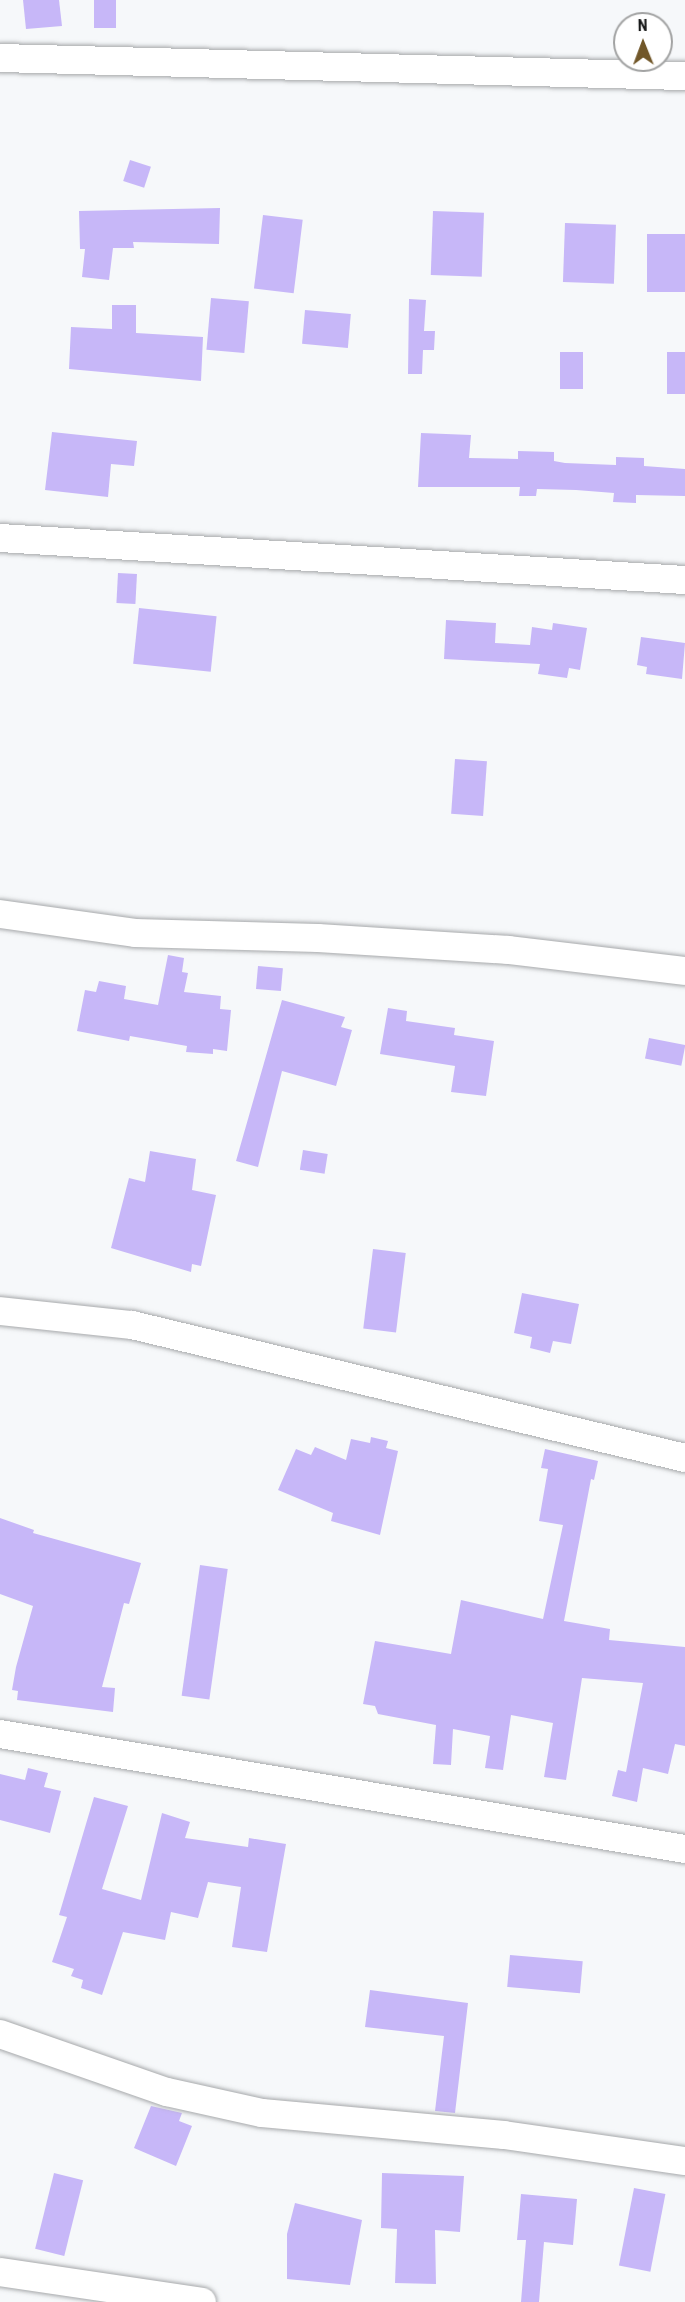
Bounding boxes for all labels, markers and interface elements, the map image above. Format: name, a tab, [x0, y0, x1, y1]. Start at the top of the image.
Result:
north arrow	[613, 12, 673, 72]
text: N	[638, 16, 648, 35]

